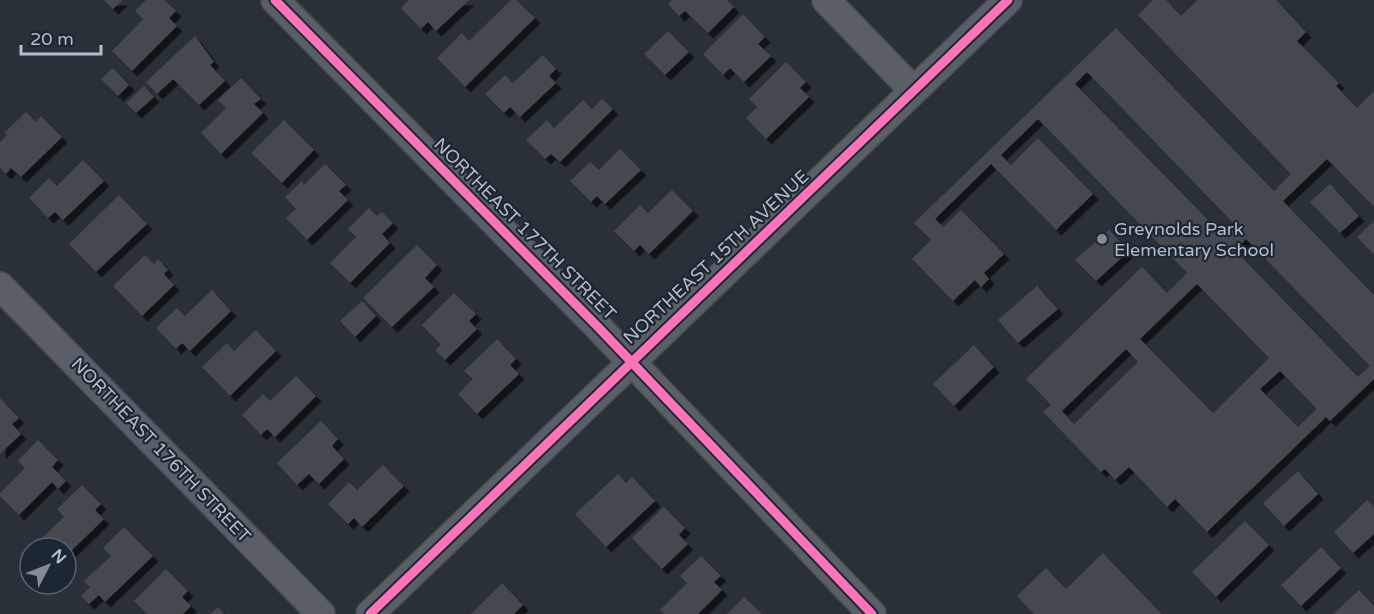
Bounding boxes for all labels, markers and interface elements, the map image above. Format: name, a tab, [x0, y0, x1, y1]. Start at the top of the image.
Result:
scale bar	[21, 18, 100, 56]
text: 20 m	[30, 28, 74, 50]
street label: NORTHEAST 177TH STREET	[429, 133, 621, 325]
street label: NORTHEAST 15TH AVENUE	[619, 165, 813, 349]
place label: Greynolds Park Elementary School	[1114, 218, 1274, 261]
marker: Greynolds Park Elementary School	[1095, 232, 1109, 246]
street label: NORTHEAST 176TH STREET	[67, 353, 255, 547]
north arrow	[18, 536, 78, 596]
text: N	[47, 545, 70, 568]

